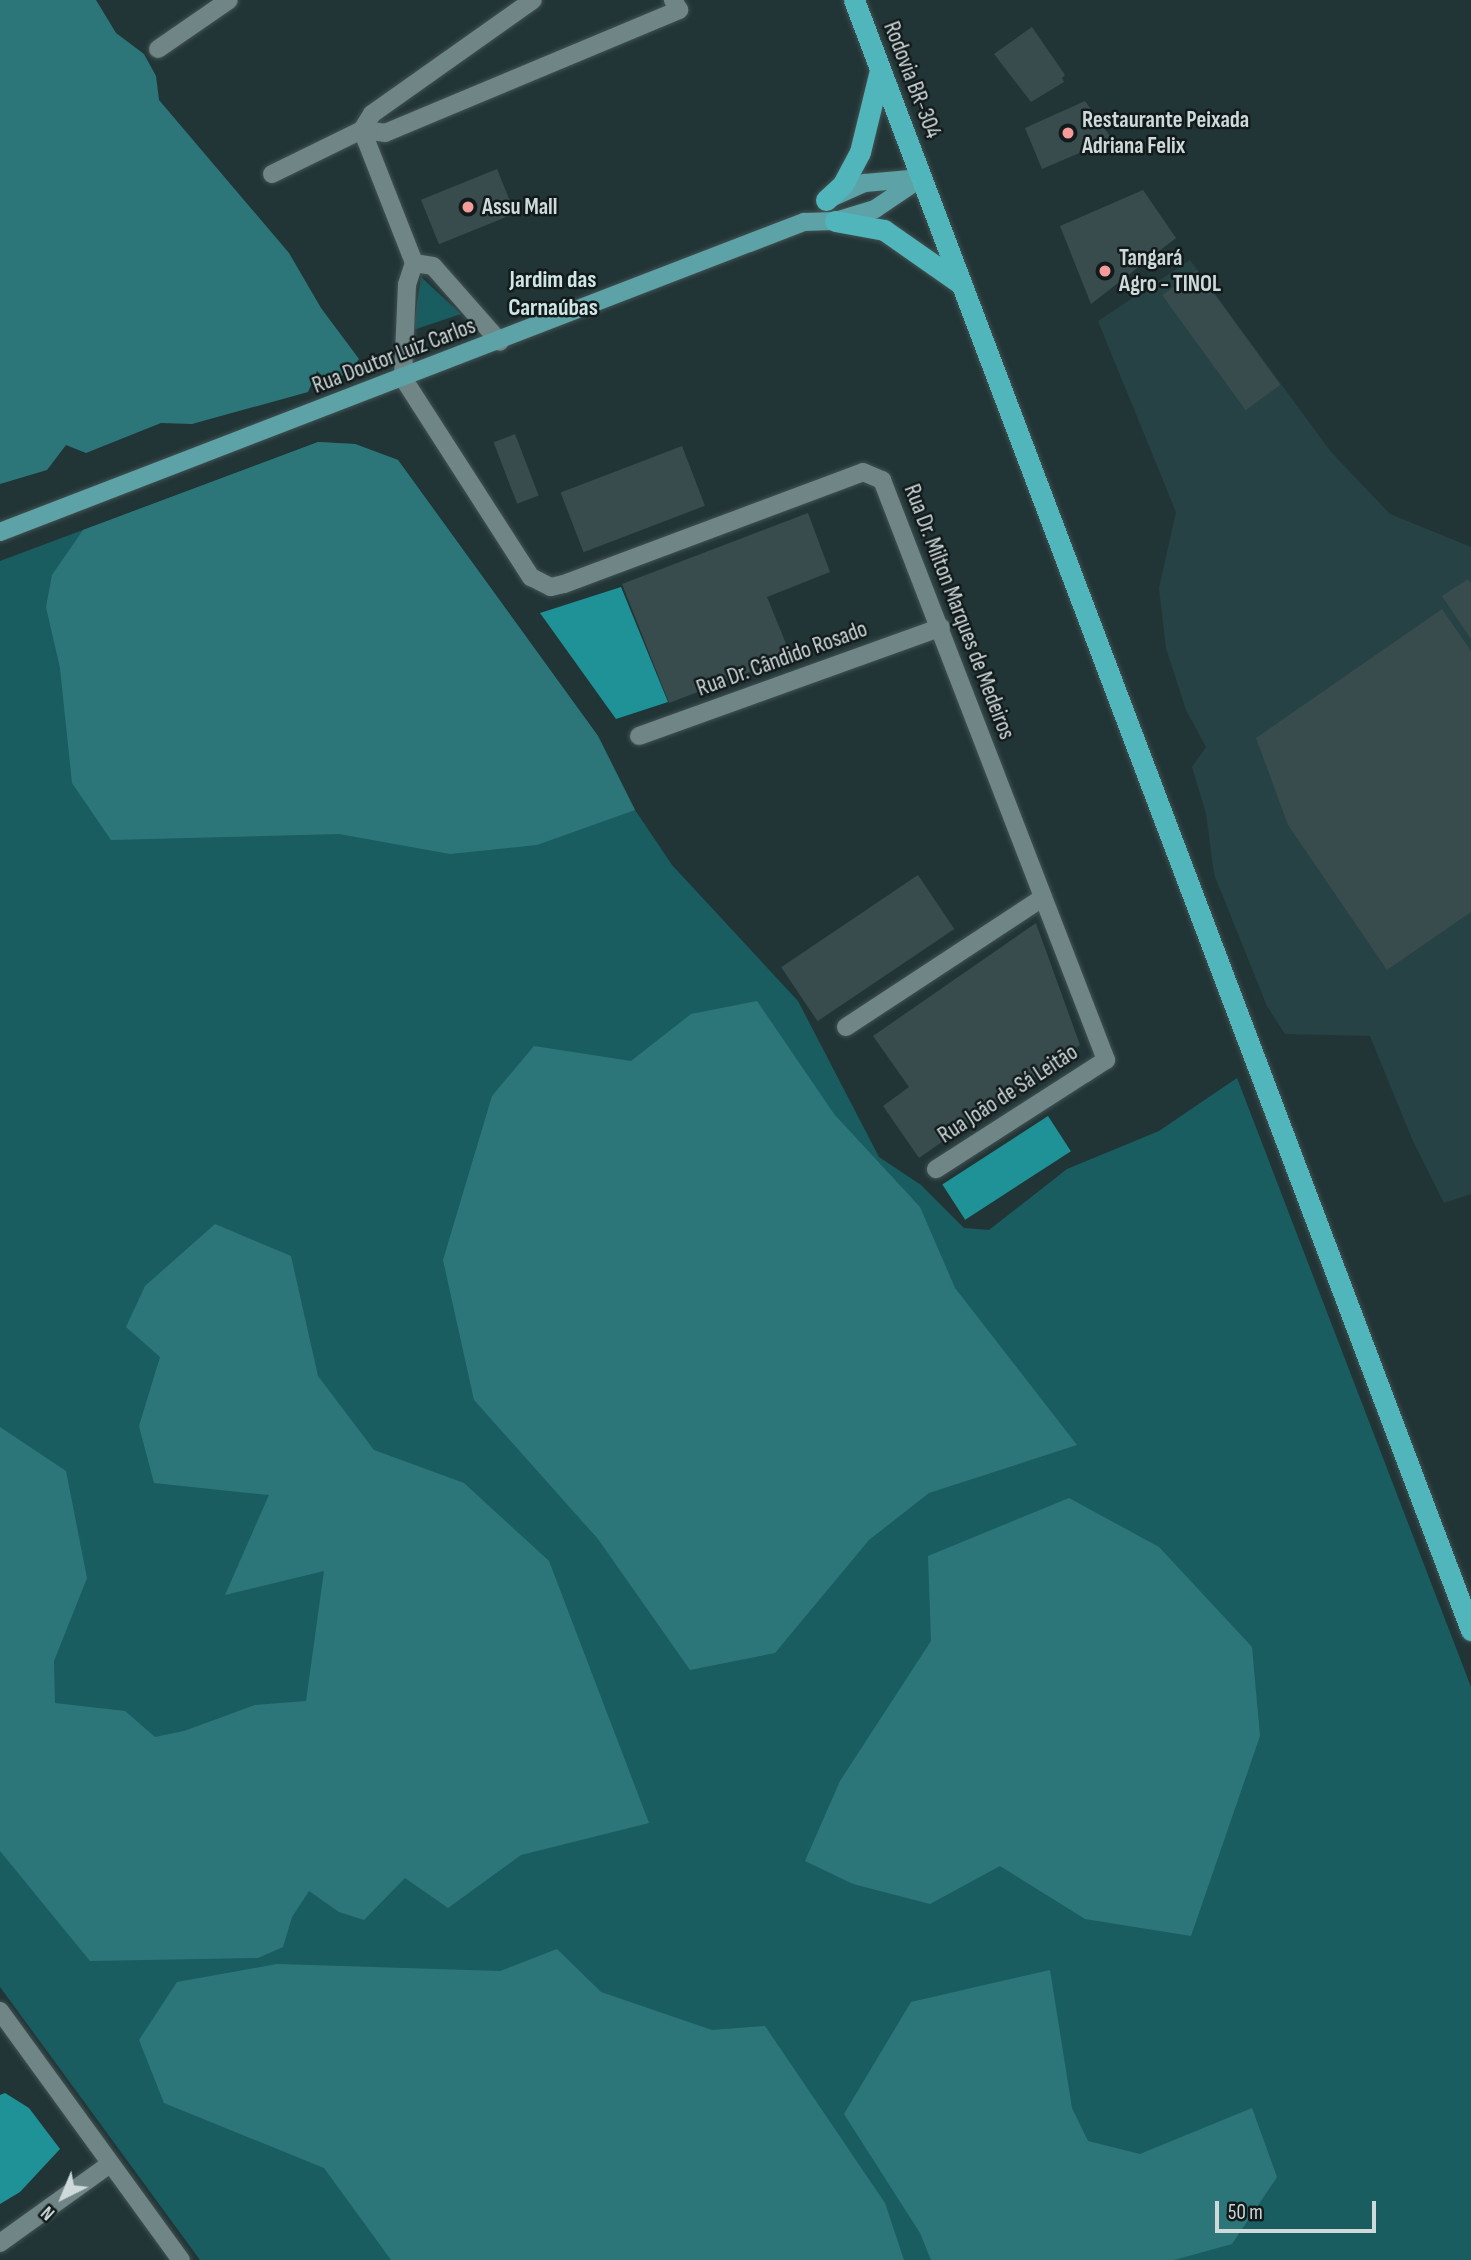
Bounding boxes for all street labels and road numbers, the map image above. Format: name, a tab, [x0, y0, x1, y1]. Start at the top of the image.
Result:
street label: Rodovia BR-304	[877, 18, 947, 142]
street label: Rua Doutor Luiz Carlos	[309, 312, 479, 400]
street label: Rua Dr. Milton Marques de Medeiros	[898, 481, 1020, 743]
street label: Rua Dr. Cândido Rosado	[693, 615, 871, 703]
street label: Rua João de Sá Leitão	[933, 1039, 1083, 1149]

